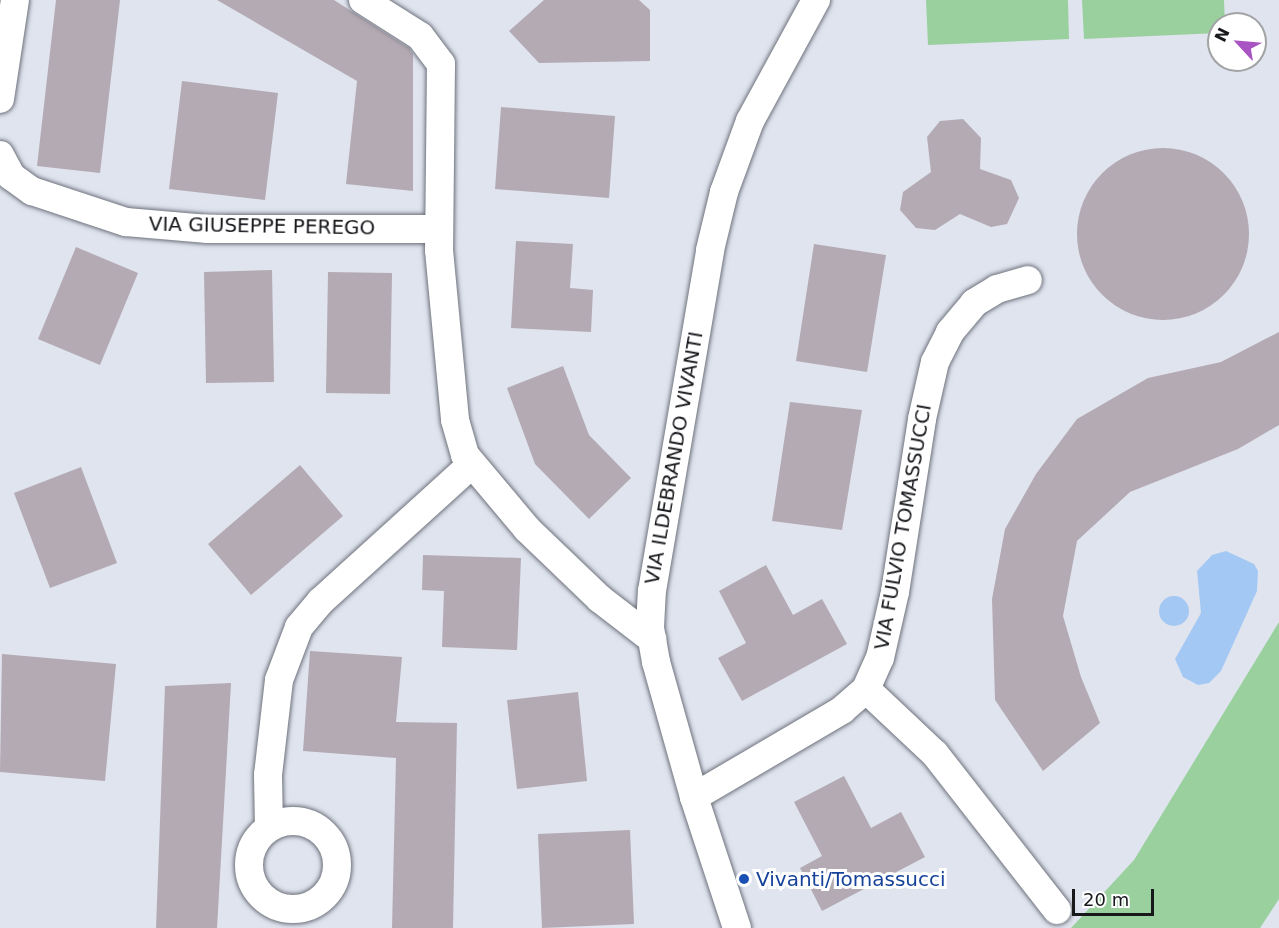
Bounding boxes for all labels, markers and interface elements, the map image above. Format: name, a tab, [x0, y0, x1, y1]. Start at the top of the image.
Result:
north arrow	[1207, 12, 1267, 72]
text: N	[1211, 25, 1234, 45]
street label: VIA GIUSEPPE PEREGO	[149, 212, 375, 240]
street label: VIA ILDEBRANDO VIVANTI	[640, 330, 708, 586]
street label: VIA FULVIO TOMASSUCCI	[870, 402, 936, 652]
place label: Vivanti/Tomassucci	[756, 867, 946, 891]
marker: Vivanti/Tomassucci	[737, 872, 751, 886]
scale bar	[1075, 877, 1158, 915]
text: 20 m	[1083, 889, 1129, 910]

